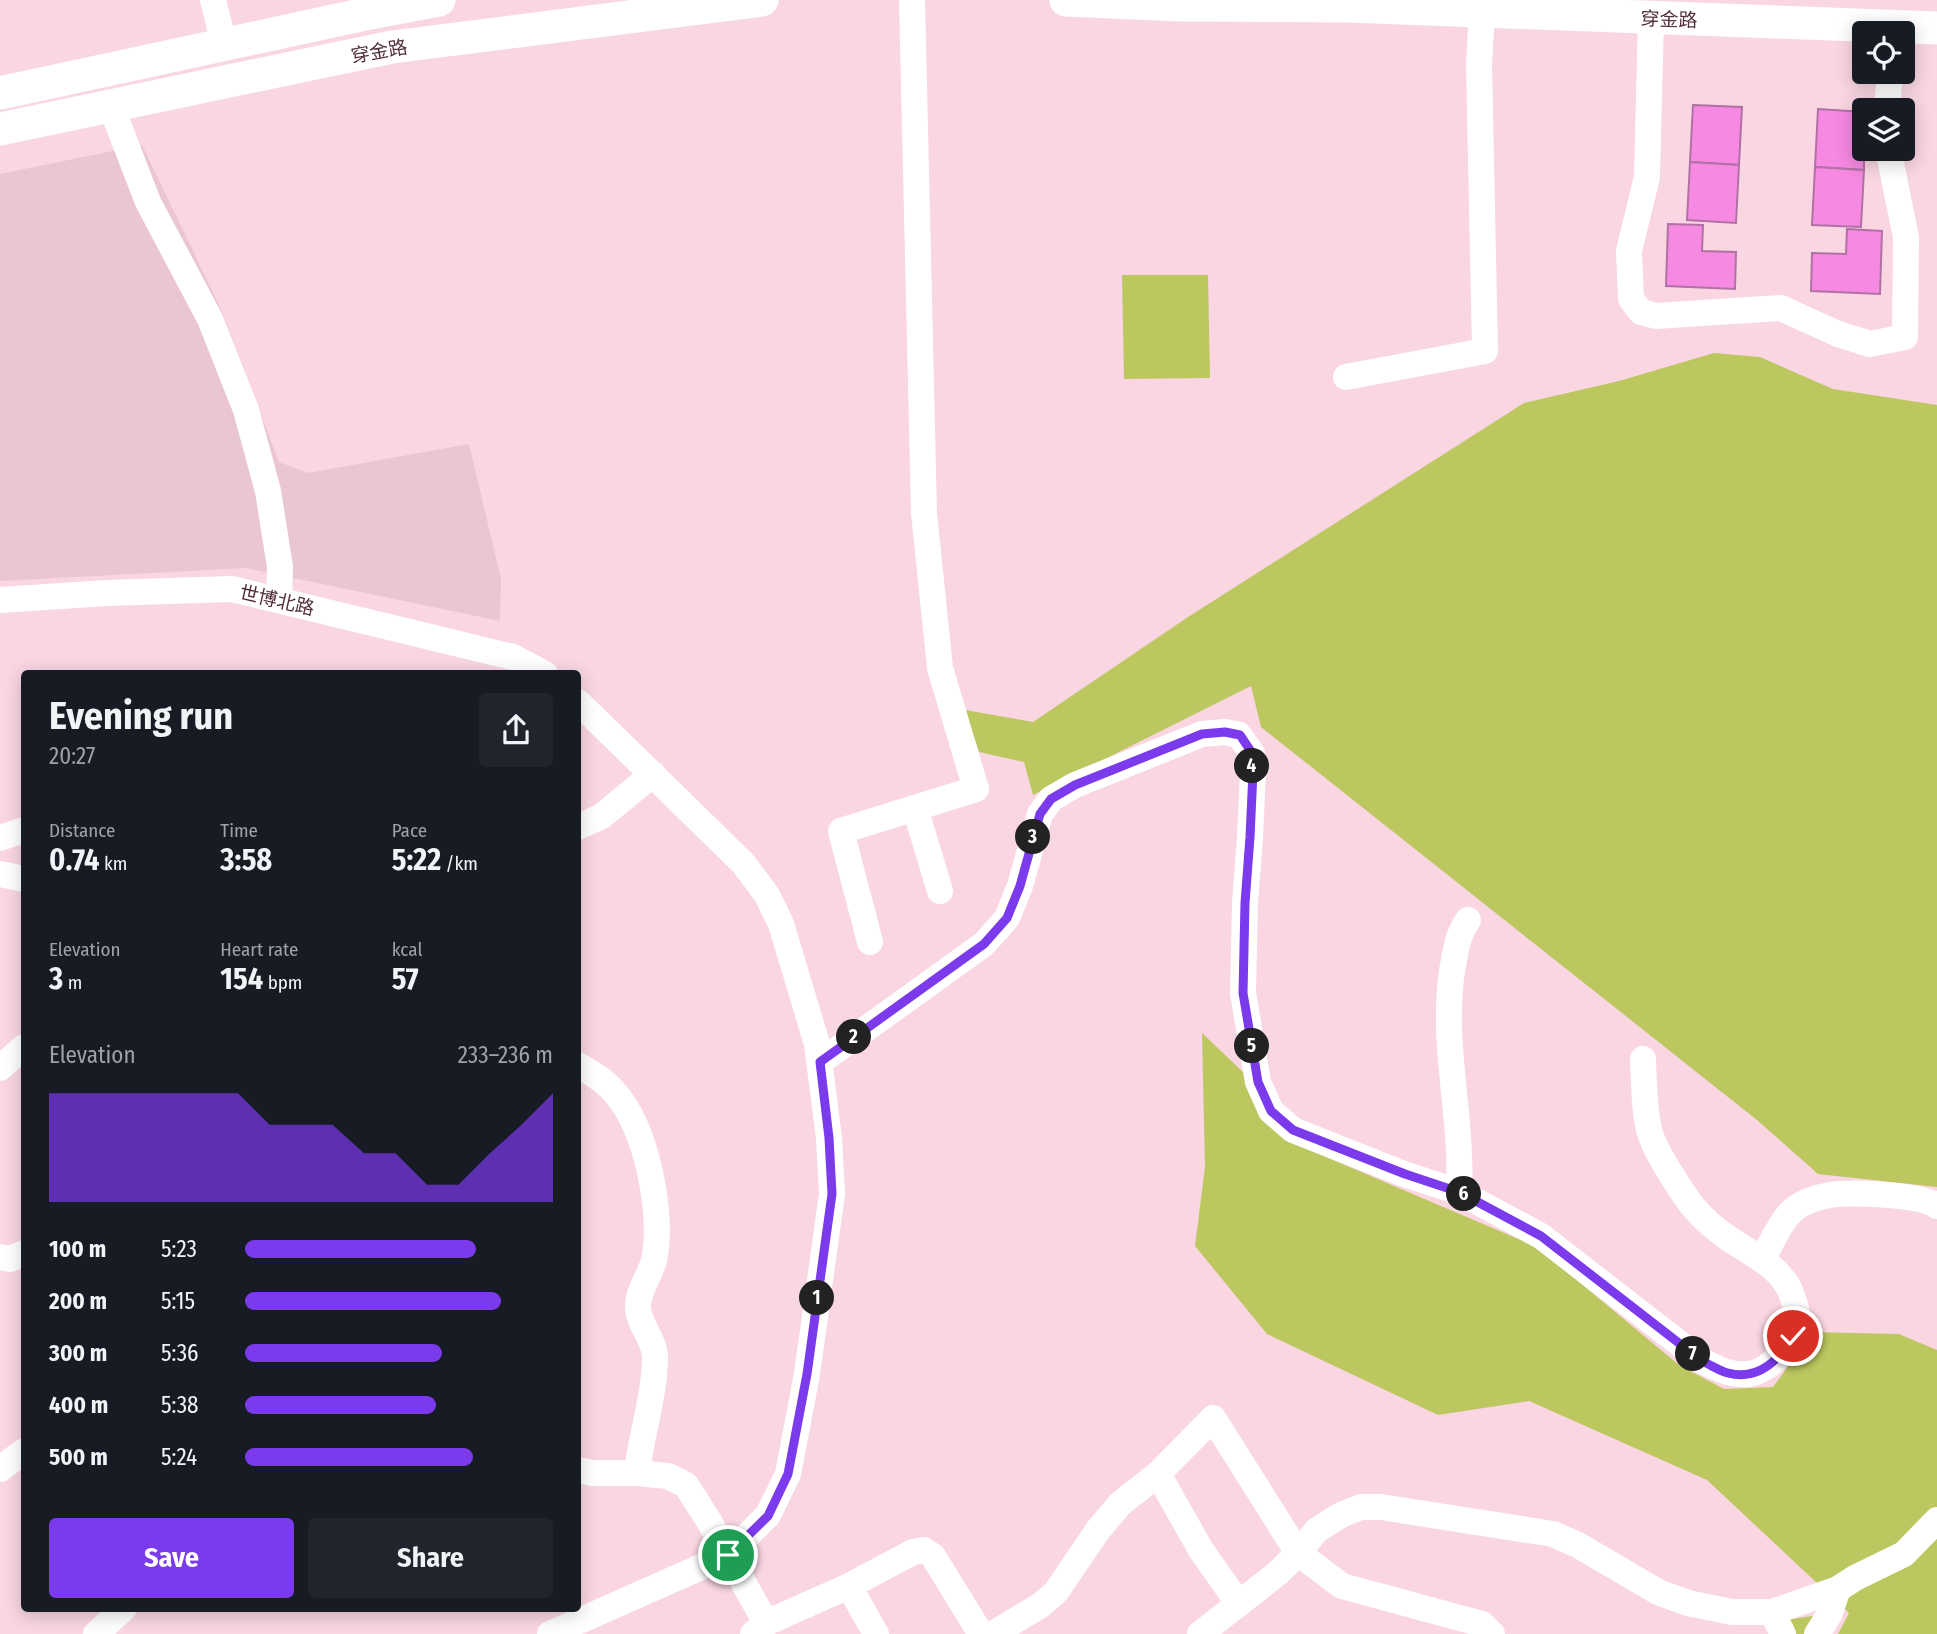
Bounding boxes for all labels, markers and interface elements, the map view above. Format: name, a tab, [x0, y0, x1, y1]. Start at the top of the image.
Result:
street label: 穿金路	[1640, 7, 1698, 32]
map controls	[1852, 21, 1915, 161]
button: locate	[1852, 21, 1915, 84]
street label: 穿金路	[349, 35, 409, 68]
button: layers	[1852, 98, 1915, 161]
street label: 世博北路	[237, 581, 317, 620]
text: Evening run	[49, 693, 233, 739]
button: share	[479, 693, 553, 767]
text: 20:27	[49, 742, 95, 770]
pin: 4	[1234, 748, 1270, 784]
text: 4	[1247, 754, 1256, 777]
text: Distance	[49, 819, 116, 842]
text: Time	[220, 819, 258, 842]
text: Pace	[392, 819, 427, 842]
pin: 3	[1016, 820, 1050, 854]
text: 3	[1028, 825, 1037, 848]
text: 0.74	[49, 842, 100, 878]
text: 3:58	[220, 842, 272, 878]
text: 5:22	[392, 842, 441, 878]
text: km	[100, 852, 127, 875]
text: /km	[441, 852, 478, 875]
text: Elevation	[49, 938, 121, 961]
text: Heart rate	[220, 938, 298, 961]
text: kcal	[392, 938, 422, 961]
text: 3	[49, 961, 63, 997]
text: 154	[220, 961, 263, 997]
text: 57	[392, 961, 418, 997]
text: m	[63, 971, 82, 994]
text: bpm	[263, 971, 302, 994]
pin: 2	[836, 1020, 872, 1054]
text: 2	[849, 1025, 858, 1048]
pin: 5	[1234, 1028, 1270, 1064]
text: 5	[1247, 1034, 1256, 1057]
text: Elevation	[49, 1041, 136, 1069]
text: 233–236 m	[458, 1041, 553, 1069]
pin: 6	[1446, 1176, 1482, 1212]
text: 6	[1459, 1182, 1468, 1205]
text: 100 m	[49, 1235, 106, 1263]
text: 5:23	[161, 1235, 197, 1263]
pin: 1	[800, 1280, 834, 1316]
text: 1	[812, 1286, 821, 1309]
text: 200 m	[49, 1287, 107, 1315]
text: 5:15	[161, 1287, 195, 1315]
pin	[1763, 1306, 1823, 1366]
icon: check	[1774, 1317, 1812, 1355]
pin: 7	[1676, 1336, 1710, 1372]
text: 300 m	[49, 1339, 107, 1367]
text: 5:36	[161, 1339, 198, 1367]
text: 7	[1688, 1342, 1697, 1365]
text: 400 m	[49, 1391, 108, 1419]
text: 5:38	[161, 1391, 199, 1419]
text: 500 m	[49, 1443, 108, 1471]
text: 5:24	[161, 1443, 197, 1471]
button: Save	[49, 1518, 294, 1598]
button: Share	[308, 1518, 553, 1598]
pin	[698, 1525, 758, 1585]
icon: arrive	[709, 1536, 747, 1574]

